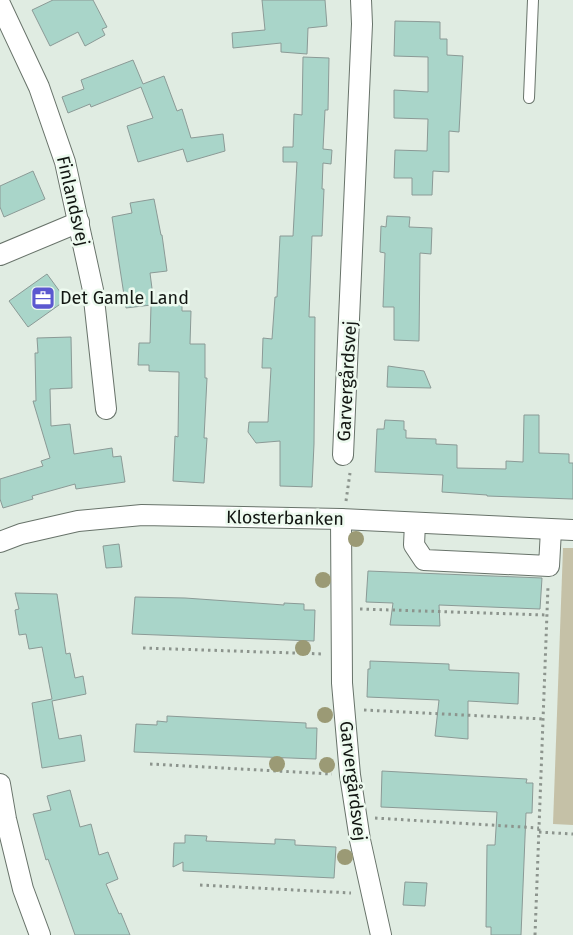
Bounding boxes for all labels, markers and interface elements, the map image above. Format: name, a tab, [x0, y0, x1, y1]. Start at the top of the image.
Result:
street label: Finlandsvej	[52, 154, 94, 248]
office icon: Det Gamle Land	[30, 285, 56, 311]
place label: Det Gamle Land	[60, 287, 189, 309]
street label: Garvergårdsvej	[333, 320, 361, 442]
street label: Klosterbanken	[226, 506, 344, 530]
street label: Garvergårdsvej	[335, 720, 371, 842]

